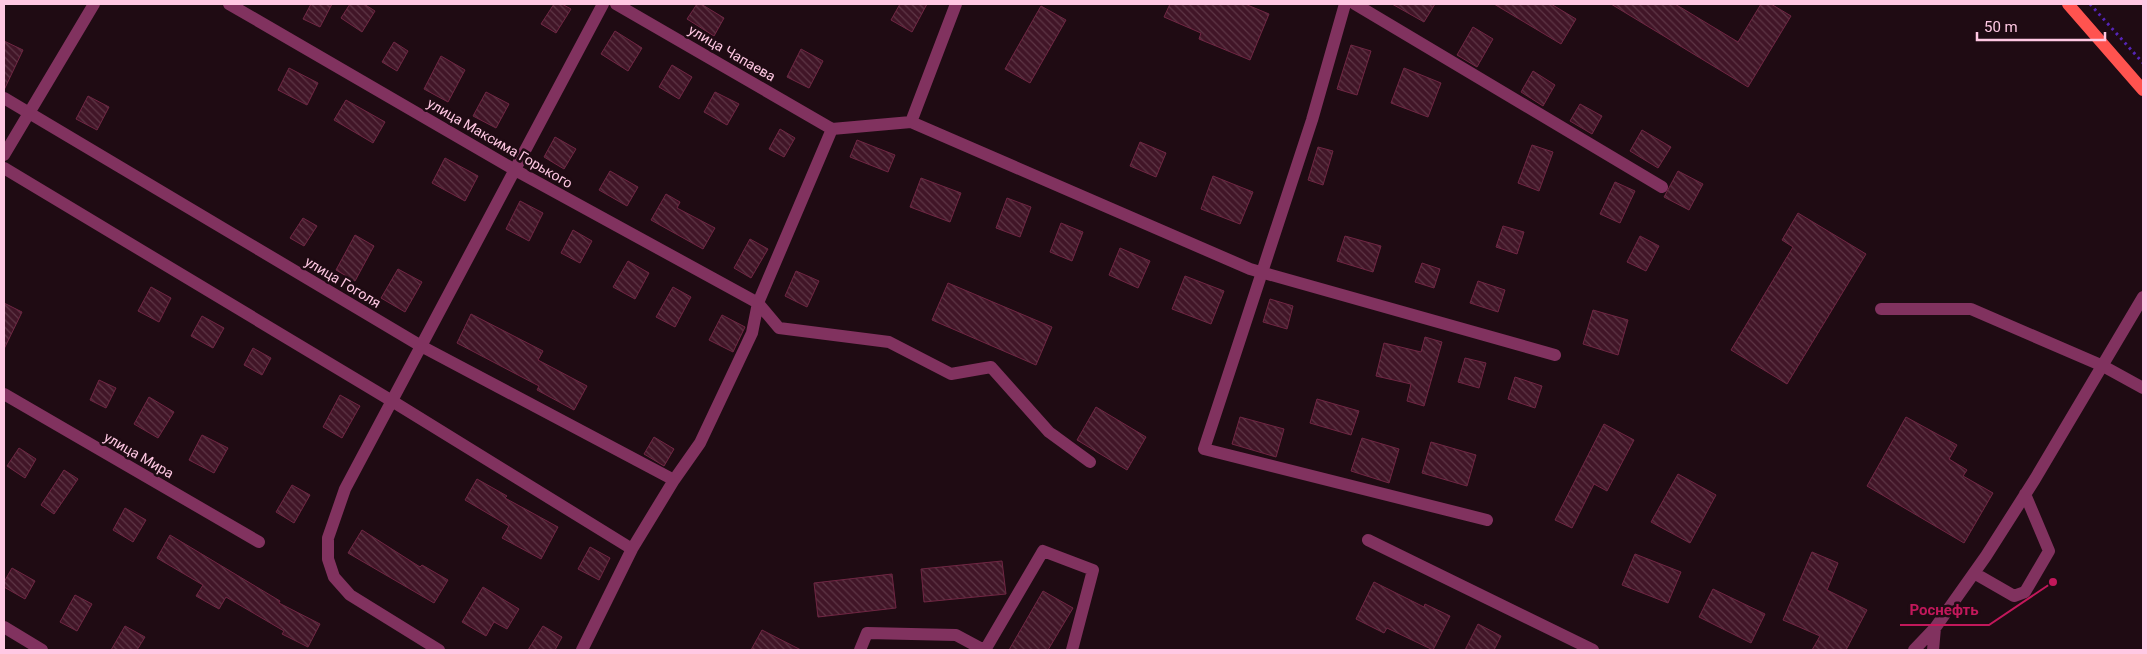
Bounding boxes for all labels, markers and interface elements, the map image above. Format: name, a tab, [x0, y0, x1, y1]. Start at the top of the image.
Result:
scale bar	[1977, 10, 2104, 42]
text: 50 m	[1984, 18, 2018, 36]
street label: улица Чапаева	[686, 22, 778, 84]
street label: улица Максима Горького	[424, 95, 576, 191]
street label: улица Гоголя	[302, 253, 384, 311]
street label: улица Мира	[101, 429, 177, 481]
callout: Роснефть	[1900, 595, 1989, 625]
text: Роснефть	[1909, 601, 1979, 619]

